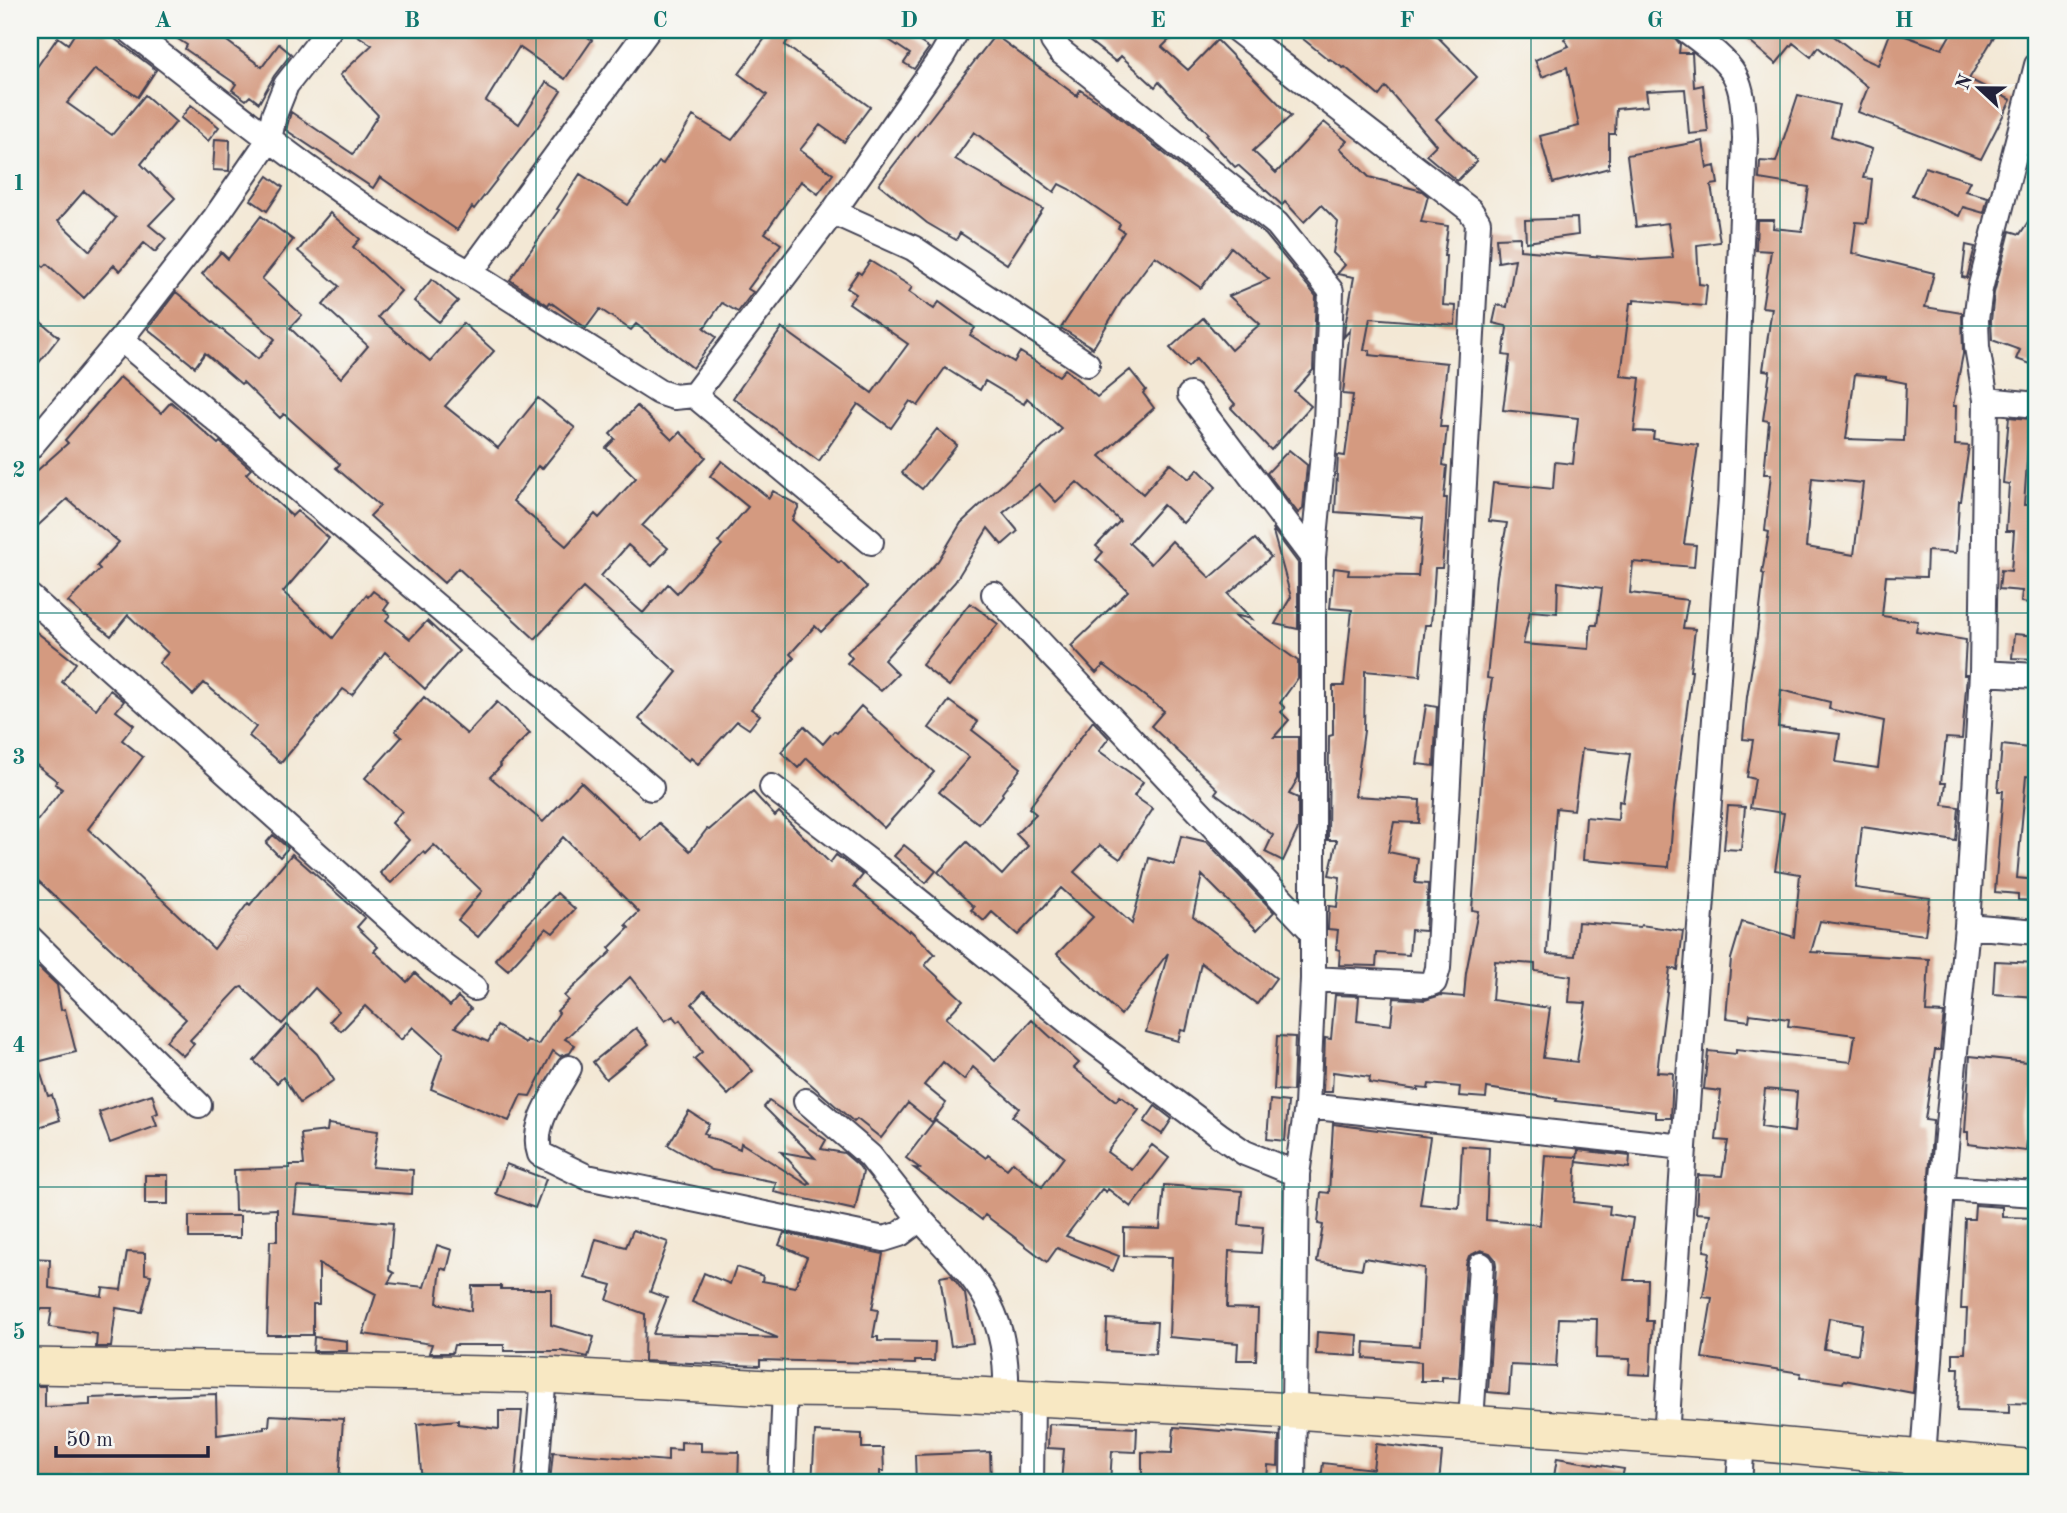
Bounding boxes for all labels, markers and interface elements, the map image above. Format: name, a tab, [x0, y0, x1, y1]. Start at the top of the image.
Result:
text: A	[154, 9, 172, 32]
text: B	[404, 9, 420, 32]
text: C	[652, 9, 668, 32]
text: D	[900, 9, 918, 32]
text: E	[1150, 9, 1166, 32]
text: F	[1399, 9, 1415, 32]
text: G	[1647, 9, 1663, 32]
text: H	[1895, 9, 1913, 32]
north arrow	[1944, 52, 2014, 122]
text: N	[1954, 72, 1977, 93]
text: 1	[12, 172, 26, 195]
text: 2	[12, 459, 26, 482]
text: 3	[12, 746, 26, 769]
text: 4	[12, 1034, 26, 1057]
text: 5	[12, 1321, 26, 1344]
scale bar	[56, 1415, 208, 1459]
text: 50 m	[66, 1430, 113, 1451]

